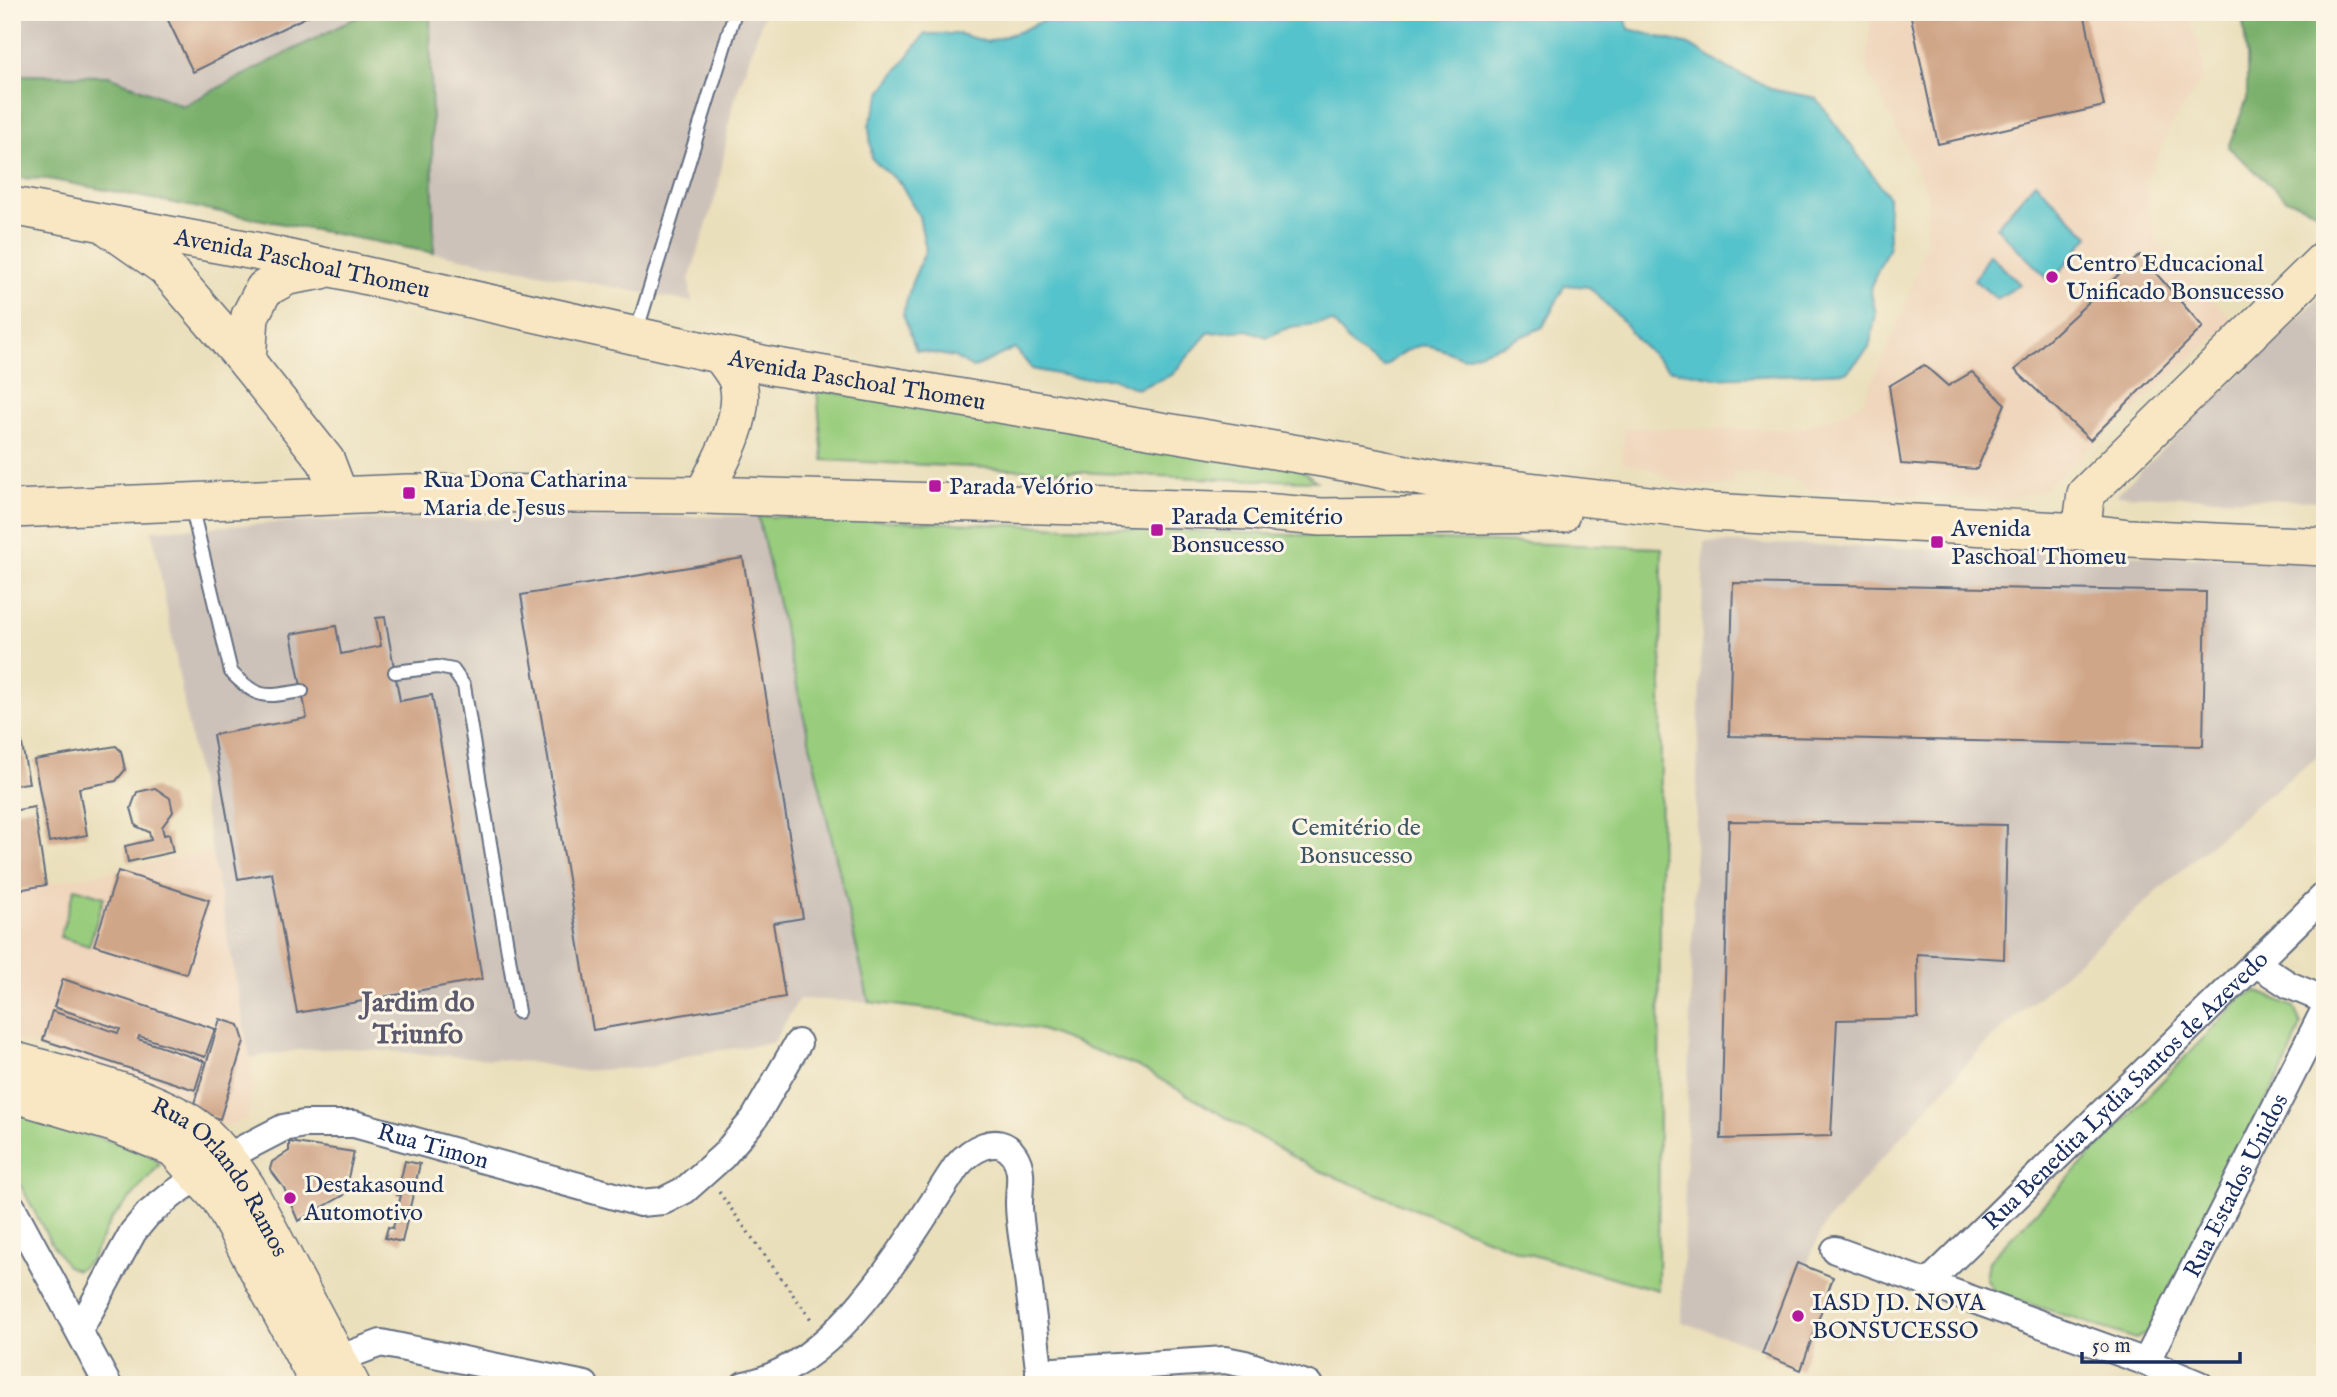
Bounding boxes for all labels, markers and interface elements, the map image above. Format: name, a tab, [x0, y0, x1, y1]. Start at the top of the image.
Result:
street label: Avenida Paschoal Thomeu	[171, 222, 433, 307]
place label: Centro Educacional Unificado Bonsucesso	[2066, 249, 2284, 308]
marker: Centro Educacional Unificado Bonsucesso	[2044, 269, 2060, 285]
street label: Avenida Paschoal Thomeu	[724, 343, 988, 419]
place label: Rua Dona Catharina Maria de Jesus	[423, 465, 628, 524]
place label: Parada Velório	[949, 472, 1094, 503]
marker: Parada Velório	[927, 478, 943, 494]
marker: Rua Dona Catharina Maria de Jesus	[401, 485, 417, 501]
place label: Parada Cemitério Bonsucesso	[1171, 502, 1343, 561]
place label: Avenida Paschoal Thomeu	[1950, 514, 2127, 573]
marker: Parada Cemitério Bonsucesso	[1149, 522, 1165, 538]
marker: Avenida Paschoal Thomeu	[1929, 534, 1945, 550]
park label: Cemitério de Bonsucesso	[1291, 813, 1421, 872]
street label: Rua Benedita Lydia Santos de Azevedo	[1977, 945, 2276, 1238]
district label: Jardim do Triunfo	[357, 986, 475, 1053]
street label: Rua Estados Unidos	[2177, 1089, 2296, 1283]
street label: Rua Orlando Ramos	[146, 1091, 295, 1263]
street label: Rua Timon	[374, 1117, 492, 1178]
place label: Destakasound Automotivo	[303, 1170, 444, 1229]
marker: Destakasound Automotivo	[282, 1190, 298, 1206]
place label: IASD JD. NOVA BONSUCESSO	[1812, 1288, 1986, 1347]
marker: IASD JD. NOVA BONSUCESSO	[1790, 1308, 1806, 1324]
scale bar	[2082, 1320, 2239, 1364]
text: 50 m	[2092, 1333, 2131, 1360]

